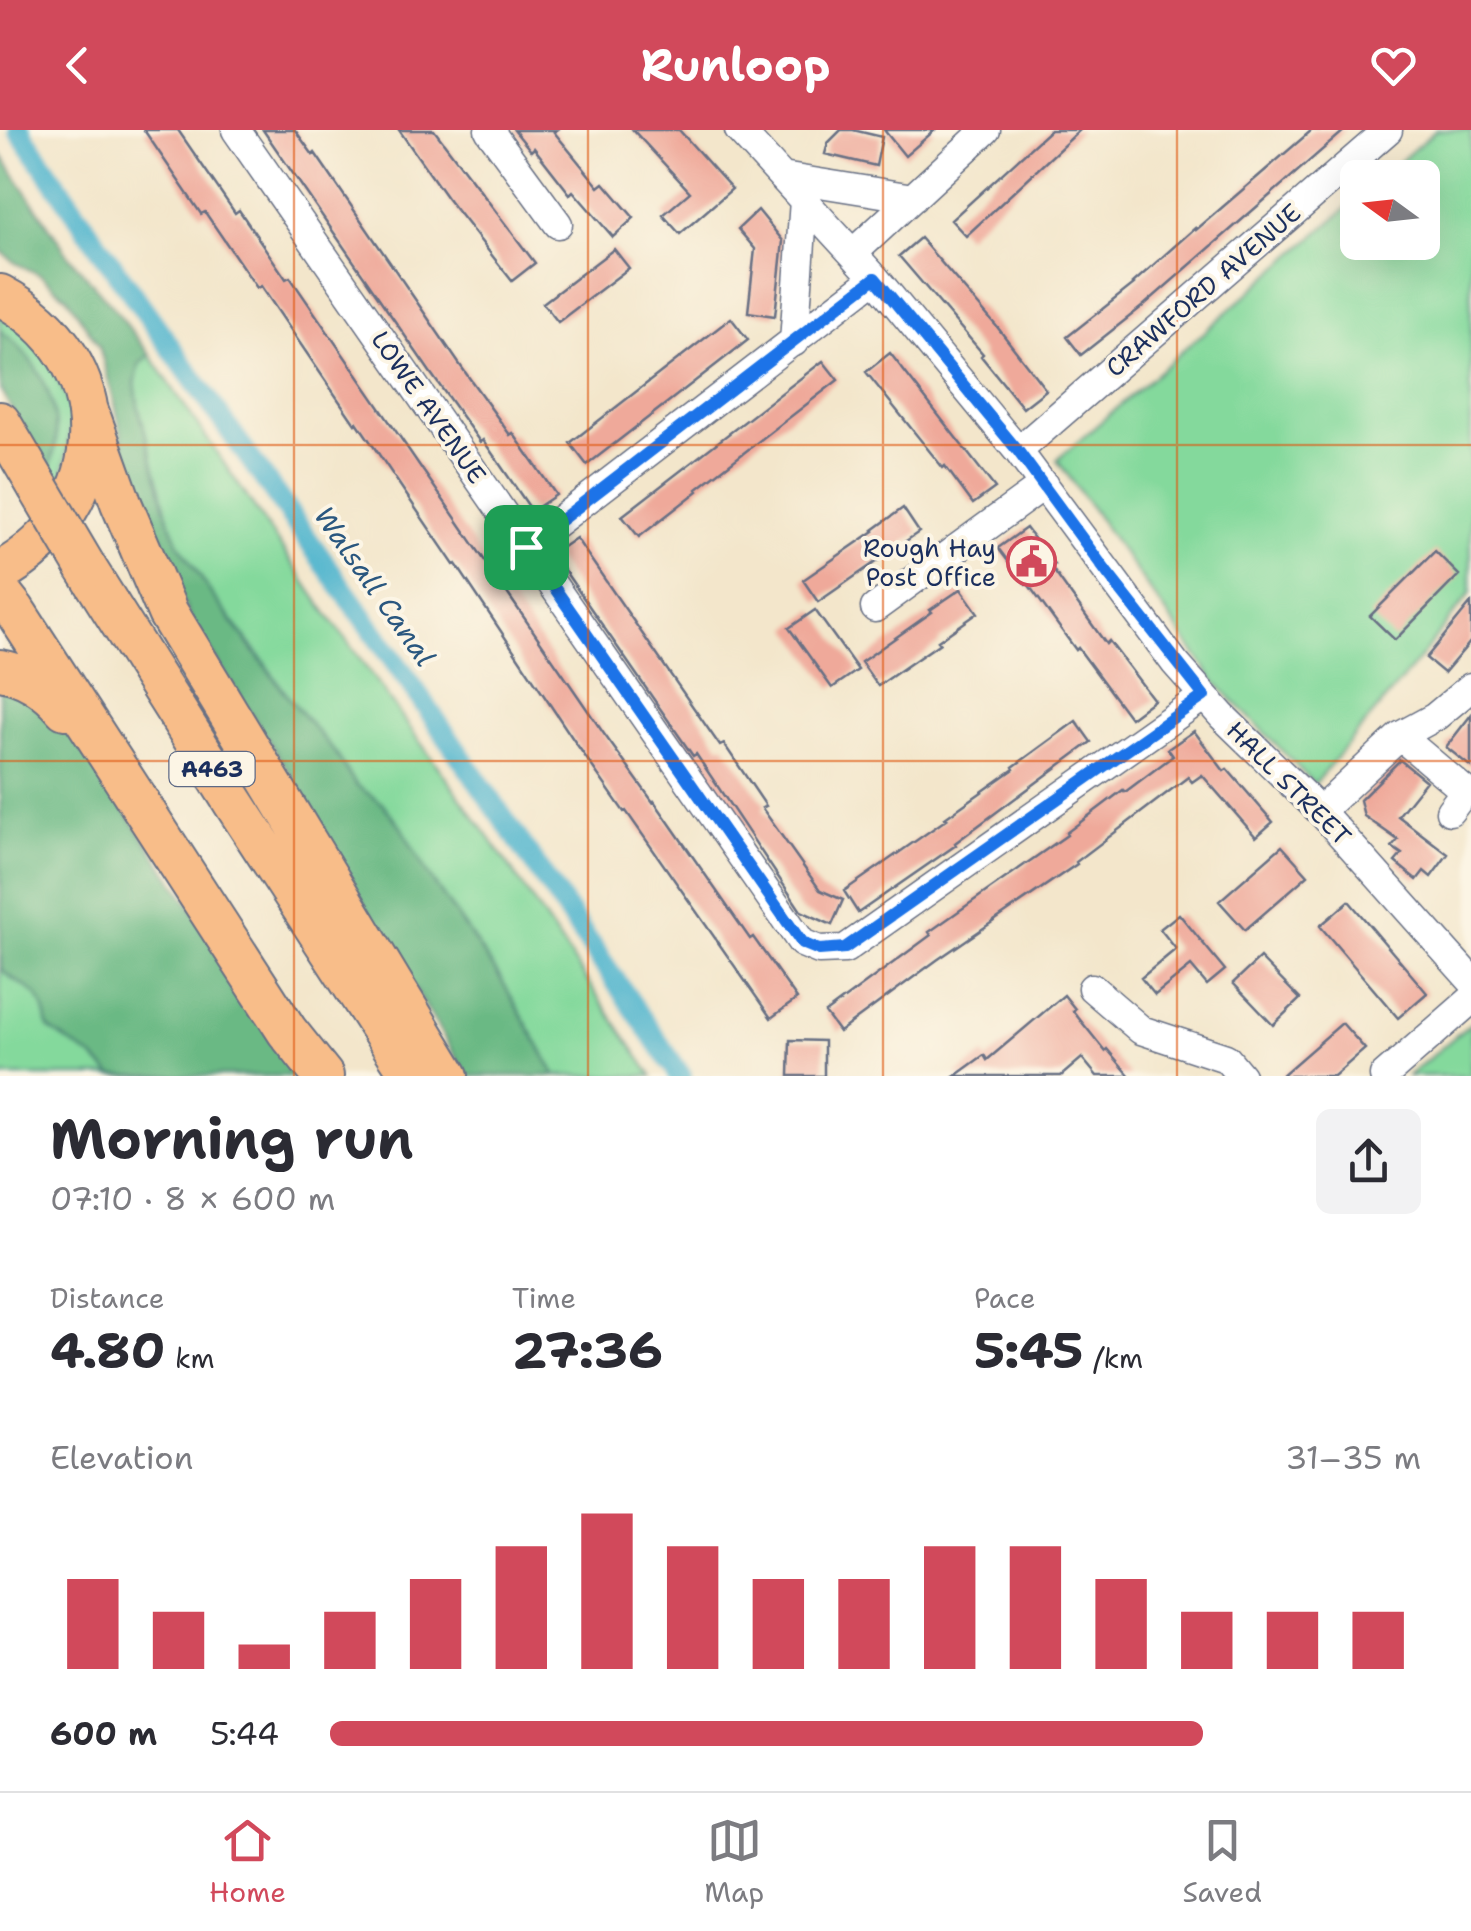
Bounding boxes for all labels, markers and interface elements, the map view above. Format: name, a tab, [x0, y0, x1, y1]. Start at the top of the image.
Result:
text: Runloop	[640, 35, 831, 95]
icon: back	[50, 38, 105, 93]
icon: heart	[1366, 38, 1421, 93]
north arrow	[1340, 160, 1440, 260]
map controls	[1340, 160, 1440, 260]
street label: CRAWFORD AVENUE	[1098, 196, 1308, 384]
street label: LOWE AVENUE	[364, 324, 494, 490]
water label: Walsall Canal	[306, 498, 444, 674]
pin	[484, 505, 569, 590]
icon: arrive	[499, 520, 554, 575]
place label: Rough Hay Post Office	[863, 531, 996, 594]
public building icon: Rough Hay Post Office	[1005, 536, 1057, 588]
street label: HALL STREET	[1219, 713, 1359, 853]
road number: A463	[170, 752, 254, 786]
text: Morning run	[50, 1102, 414, 1176]
button: share	[1316, 1109, 1421, 1214]
text: 07:10 · 8 × 600 m	[50, 1177, 335, 1220]
text: Distance	[50, 1279, 165, 1317]
text: Time	[512, 1279, 576, 1317]
text: Pace	[974, 1279, 1036, 1317]
text: 4.80	[50, 1317, 166, 1384]
text: 27:36	[512, 1317, 663, 1384]
text: 5:45	[974, 1317, 1084, 1384]
text: km	[166, 1339, 215, 1377]
text: /km	[1084, 1339, 1143, 1377]
text: Elevation	[50, 1436, 193, 1479]
text: 31–35 m	[1285, 1436, 1421, 1479]
text: 600 m	[50, 1712, 157, 1755]
text: 5:44	[210, 1712, 279, 1755]
tab: Home	[209, 1813, 286, 1911]
tab: Map	[704, 1813, 764, 1911]
tab: Saved	[1182, 1813, 1262, 1911]

